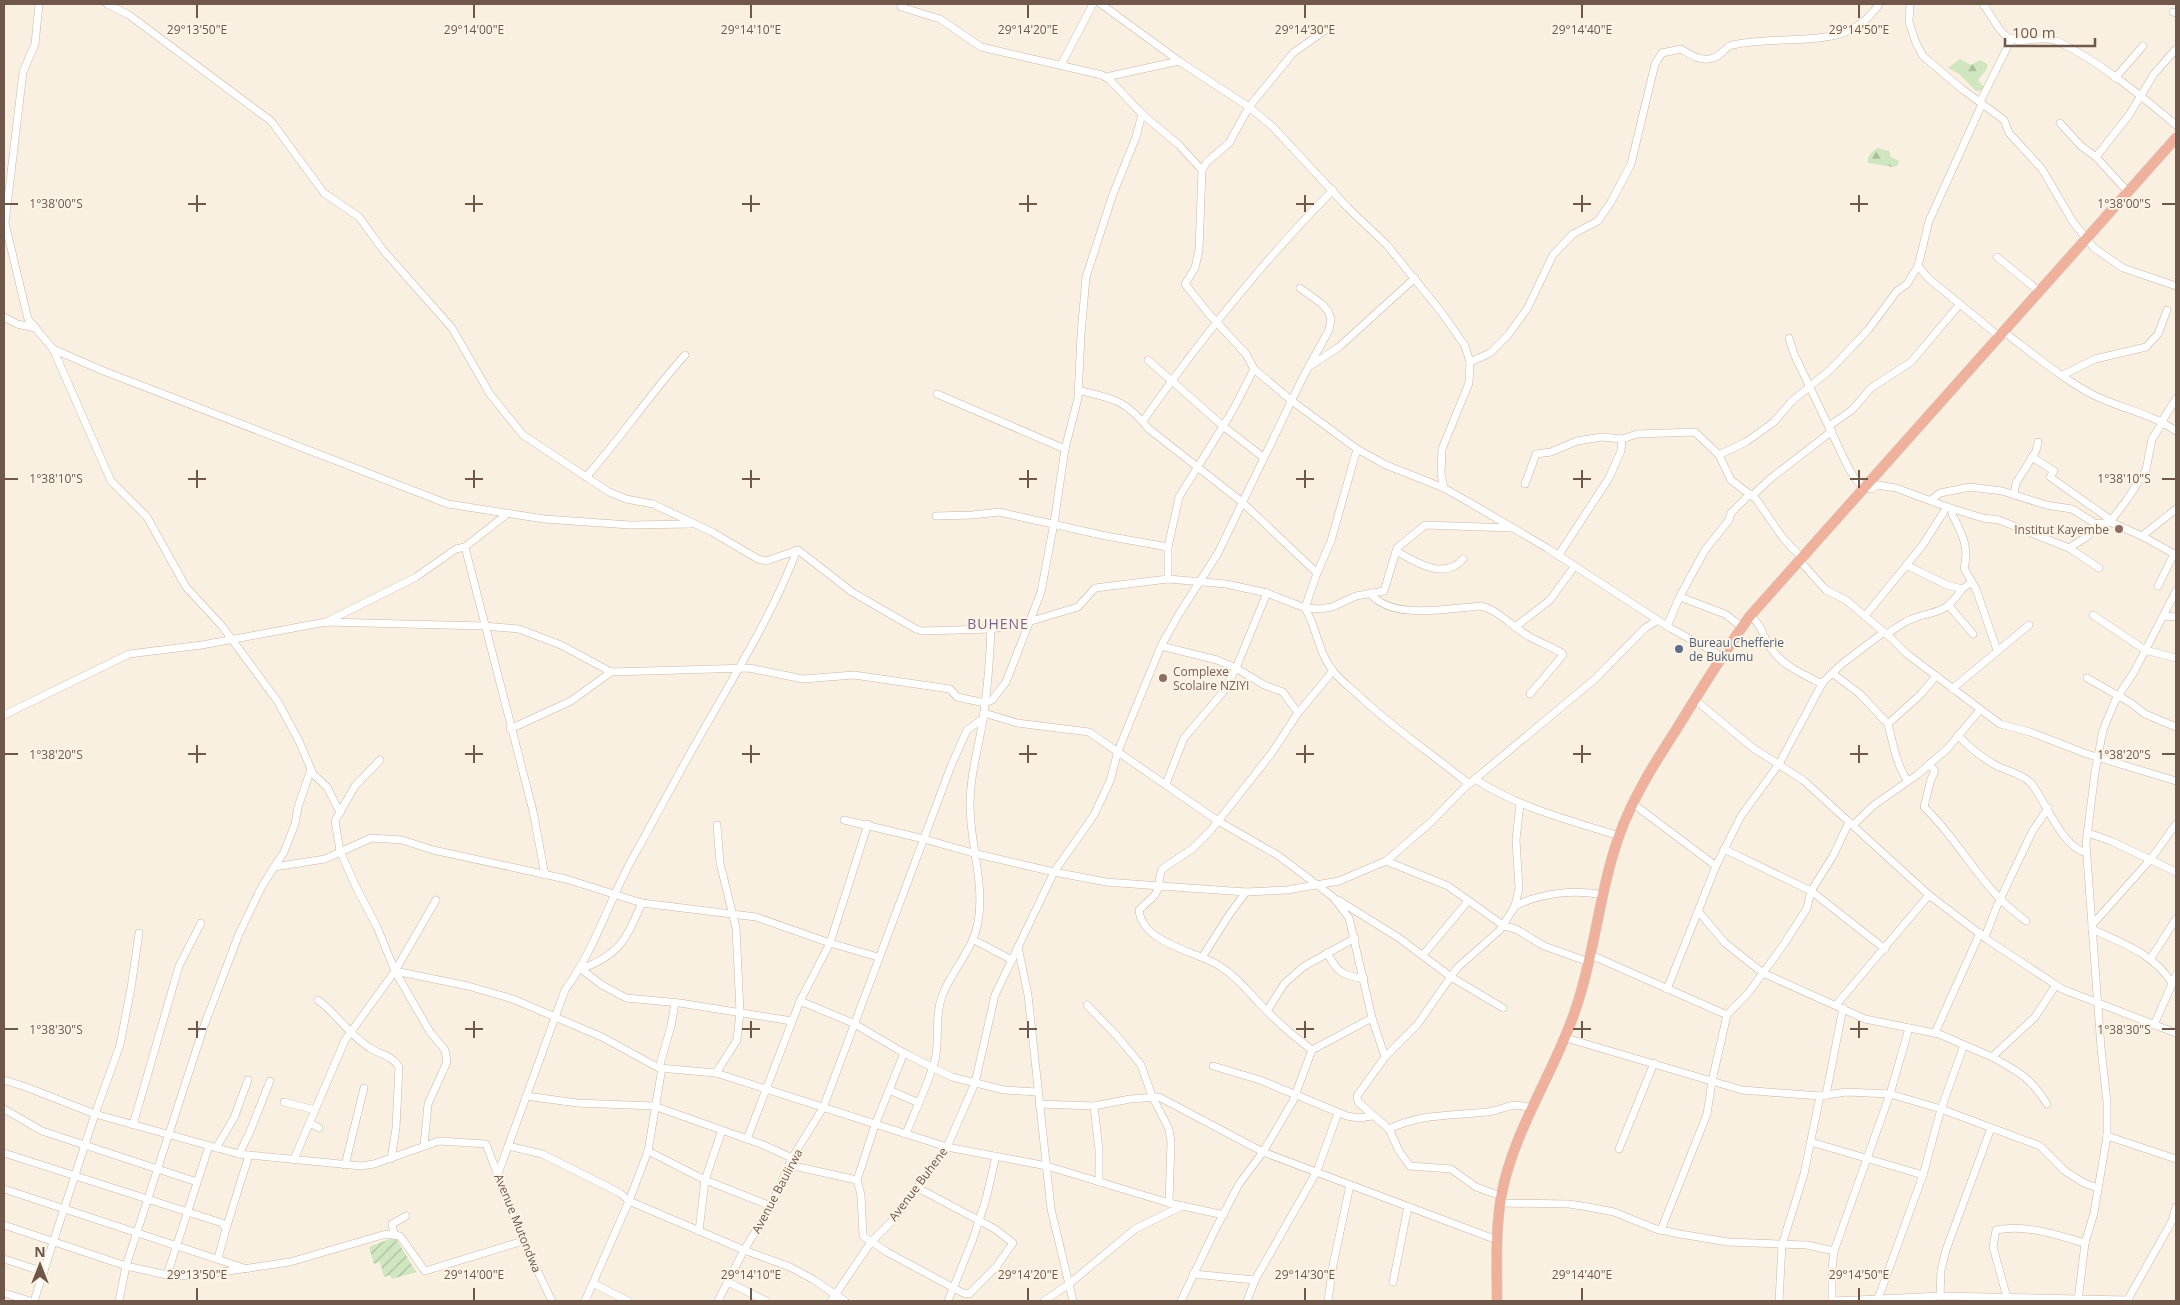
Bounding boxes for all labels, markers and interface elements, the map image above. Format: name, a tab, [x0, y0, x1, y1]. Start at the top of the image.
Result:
scale bar	[2005, 15, 2095, 47]
text: 29°13'50"E	[167, 21, 227, 38]
text: 29°14'00"E	[444, 21, 504, 38]
text: 29°14'10"E	[721, 21, 781, 38]
text: 29°14'20"E	[998, 21, 1058, 38]
text: 29°14'30"E	[1275, 21, 1335, 38]
text: 29°14'40"E	[1552, 21, 1612, 38]
text: 29°14'50"E	[1829, 21, 1889, 38]
text: 100 m	[2012, 22, 2056, 42]
text: 1°38'00"S	[29, 195, 83, 212]
text: 1°38'00"S	[2097, 195, 2151, 212]
text: 1°38'10"S	[29, 470, 83, 487]
text: 1°38'10"S	[2097, 470, 2151, 487]
place label: Institut Kayembe	[2014, 521, 2109, 538]
marker: Institut Kayembe	[2113, 523, 2125, 535]
district label: BUHENE	[967, 614, 1029, 633]
place label: Bureau Chefferie de Bukumu	[1689, 634, 1784, 665]
marker: Bureau Chefferie de Bukumu	[1673, 643, 1685, 655]
place label: Complexe Scolaire NZIYI	[1173, 663, 1249, 694]
marker: Complexe Scolaire NZIYI	[1157, 672, 1169, 684]
text: 1°38'20"S	[29, 746, 83, 763]
text: 1°38'20"S	[2097, 746, 2151, 763]
text: 1°38'30"S	[29, 1021, 83, 1038]
text: 1°38'30"S	[2097, 1021, 2151, 1038]
street label: Avenue Buhene	[885, 1143, 951, 1224]
street label: Avenue Baulirwa	[748, 1146, 806, 1236]
street label: Avenue Mutondwa	[490, 1171, 546, 1275]
north arrow	[15, 1240, 65, 1290]
text: N	[34, 1242, 46, 1261]
text: 29°13'50"E	[167, 1266, 227, 1283]
text: 29°14'00"E	[444, 1266, 504, 1283]
text: 29°14'10"E	[721, 1266, 781, 1283]
text: 29°14'20"E	[998, 1266, 1058, 1283]
text: 29°14'30"E	[1275, 1266, 1335, 1283]
text: 29°14'40"E	[1552, 1266, 1612, 1283]
text: 29°14'50"E	[1829, 1266, 1889, 1283]

